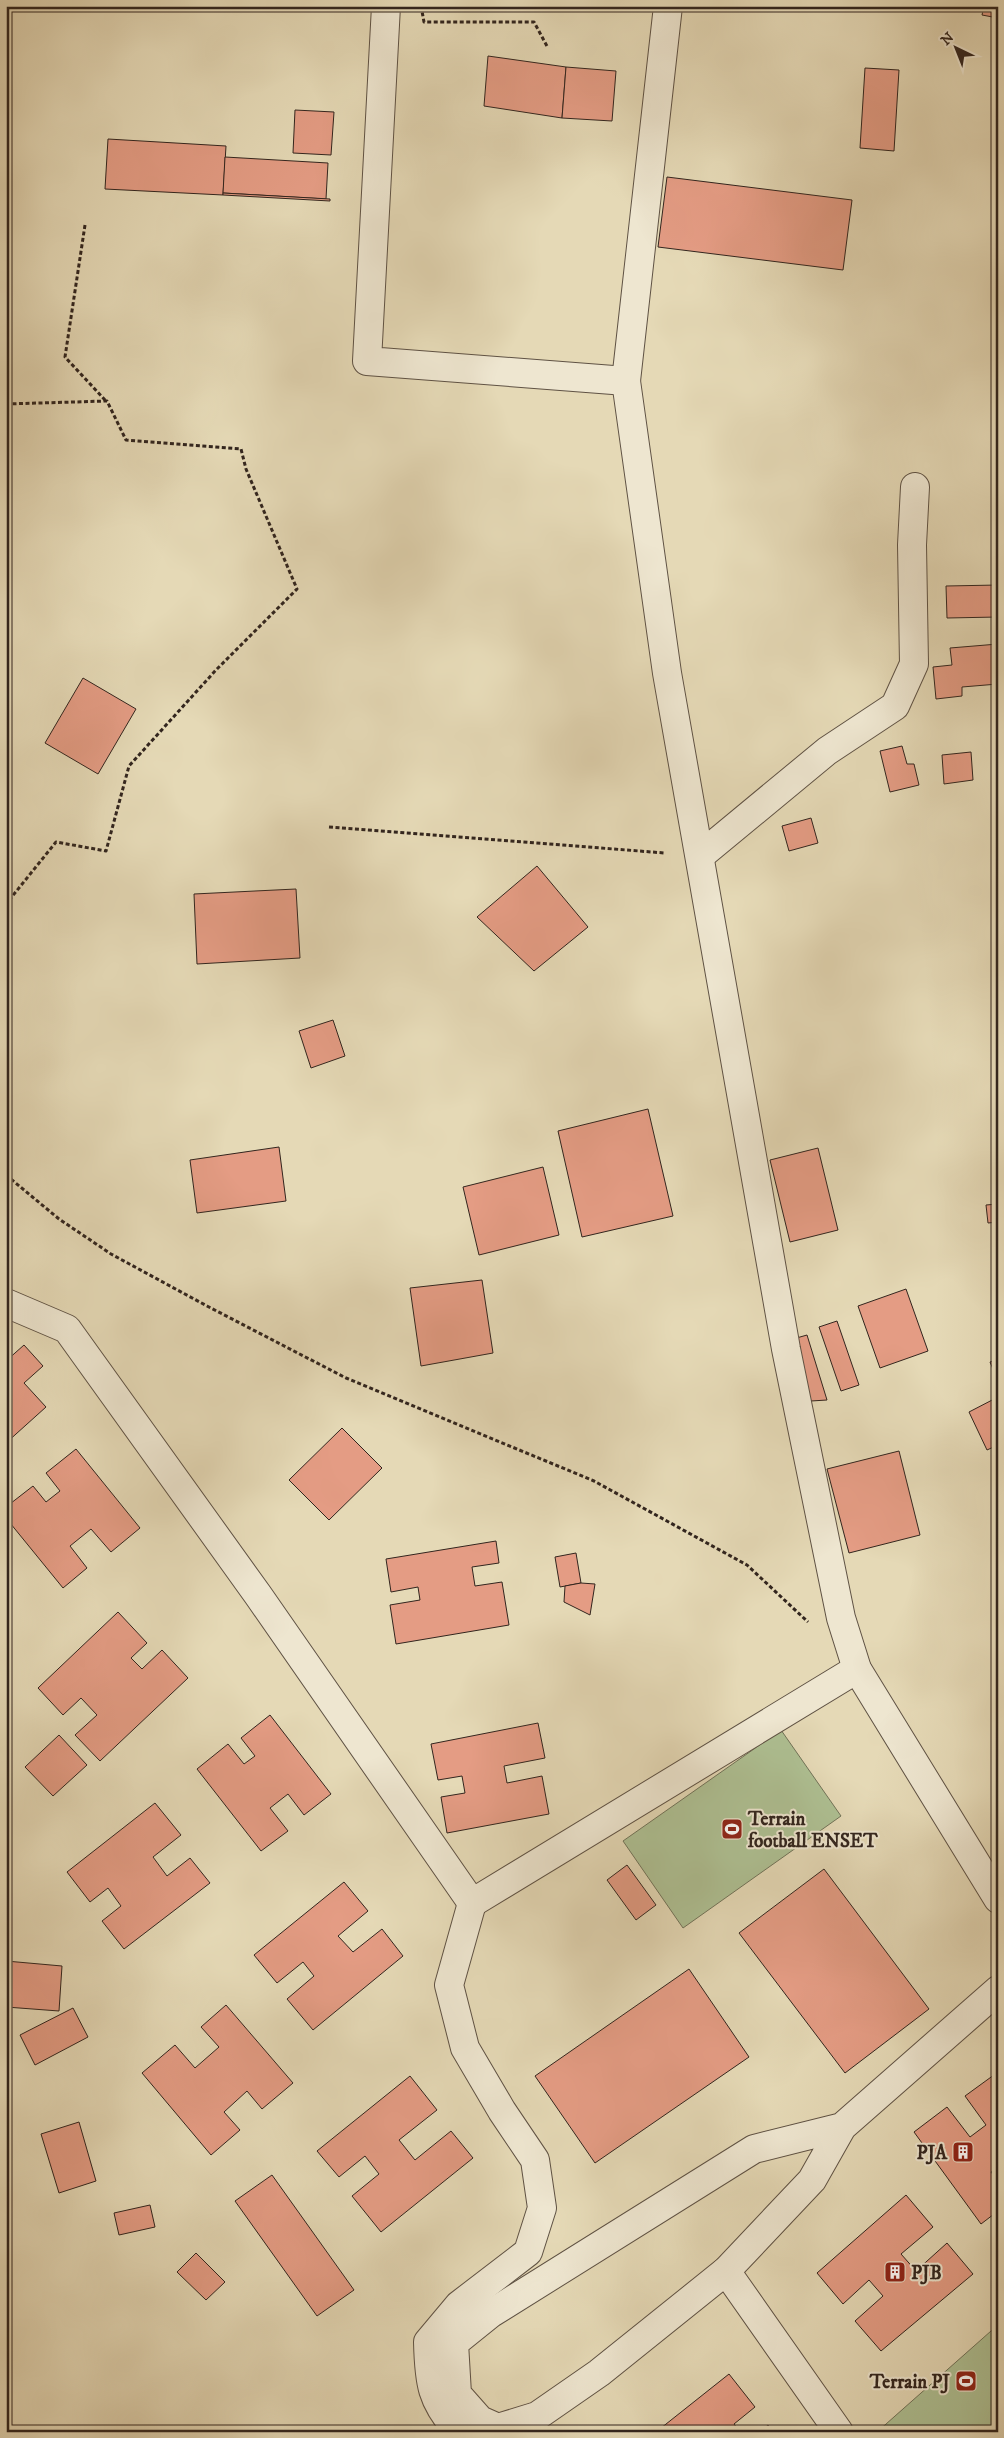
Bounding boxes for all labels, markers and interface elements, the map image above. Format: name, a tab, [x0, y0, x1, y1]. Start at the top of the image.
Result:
north arrow	[932, 22, 982, 72]
text: N	[937, 28, 959, 50]
place label: Terrain football ENSET	[747, 1808, 878, 1853]
sports icon: Terrain football ENSET	[720, 1817, 744, 1841]
building icon: PJA	[951, 2140, 975, 2164]
place label: PJA	[917, 2142, 948, 2165]
building icon: PJB	[883, 2260, 907, 2284]
place label: PJB	[911, 2262, 942, 2285]
sports icon: Terrain PJ	[954, 2369, 978, 2393]
place label: Terrain PJ	[869, 2371, 950, 2394]

